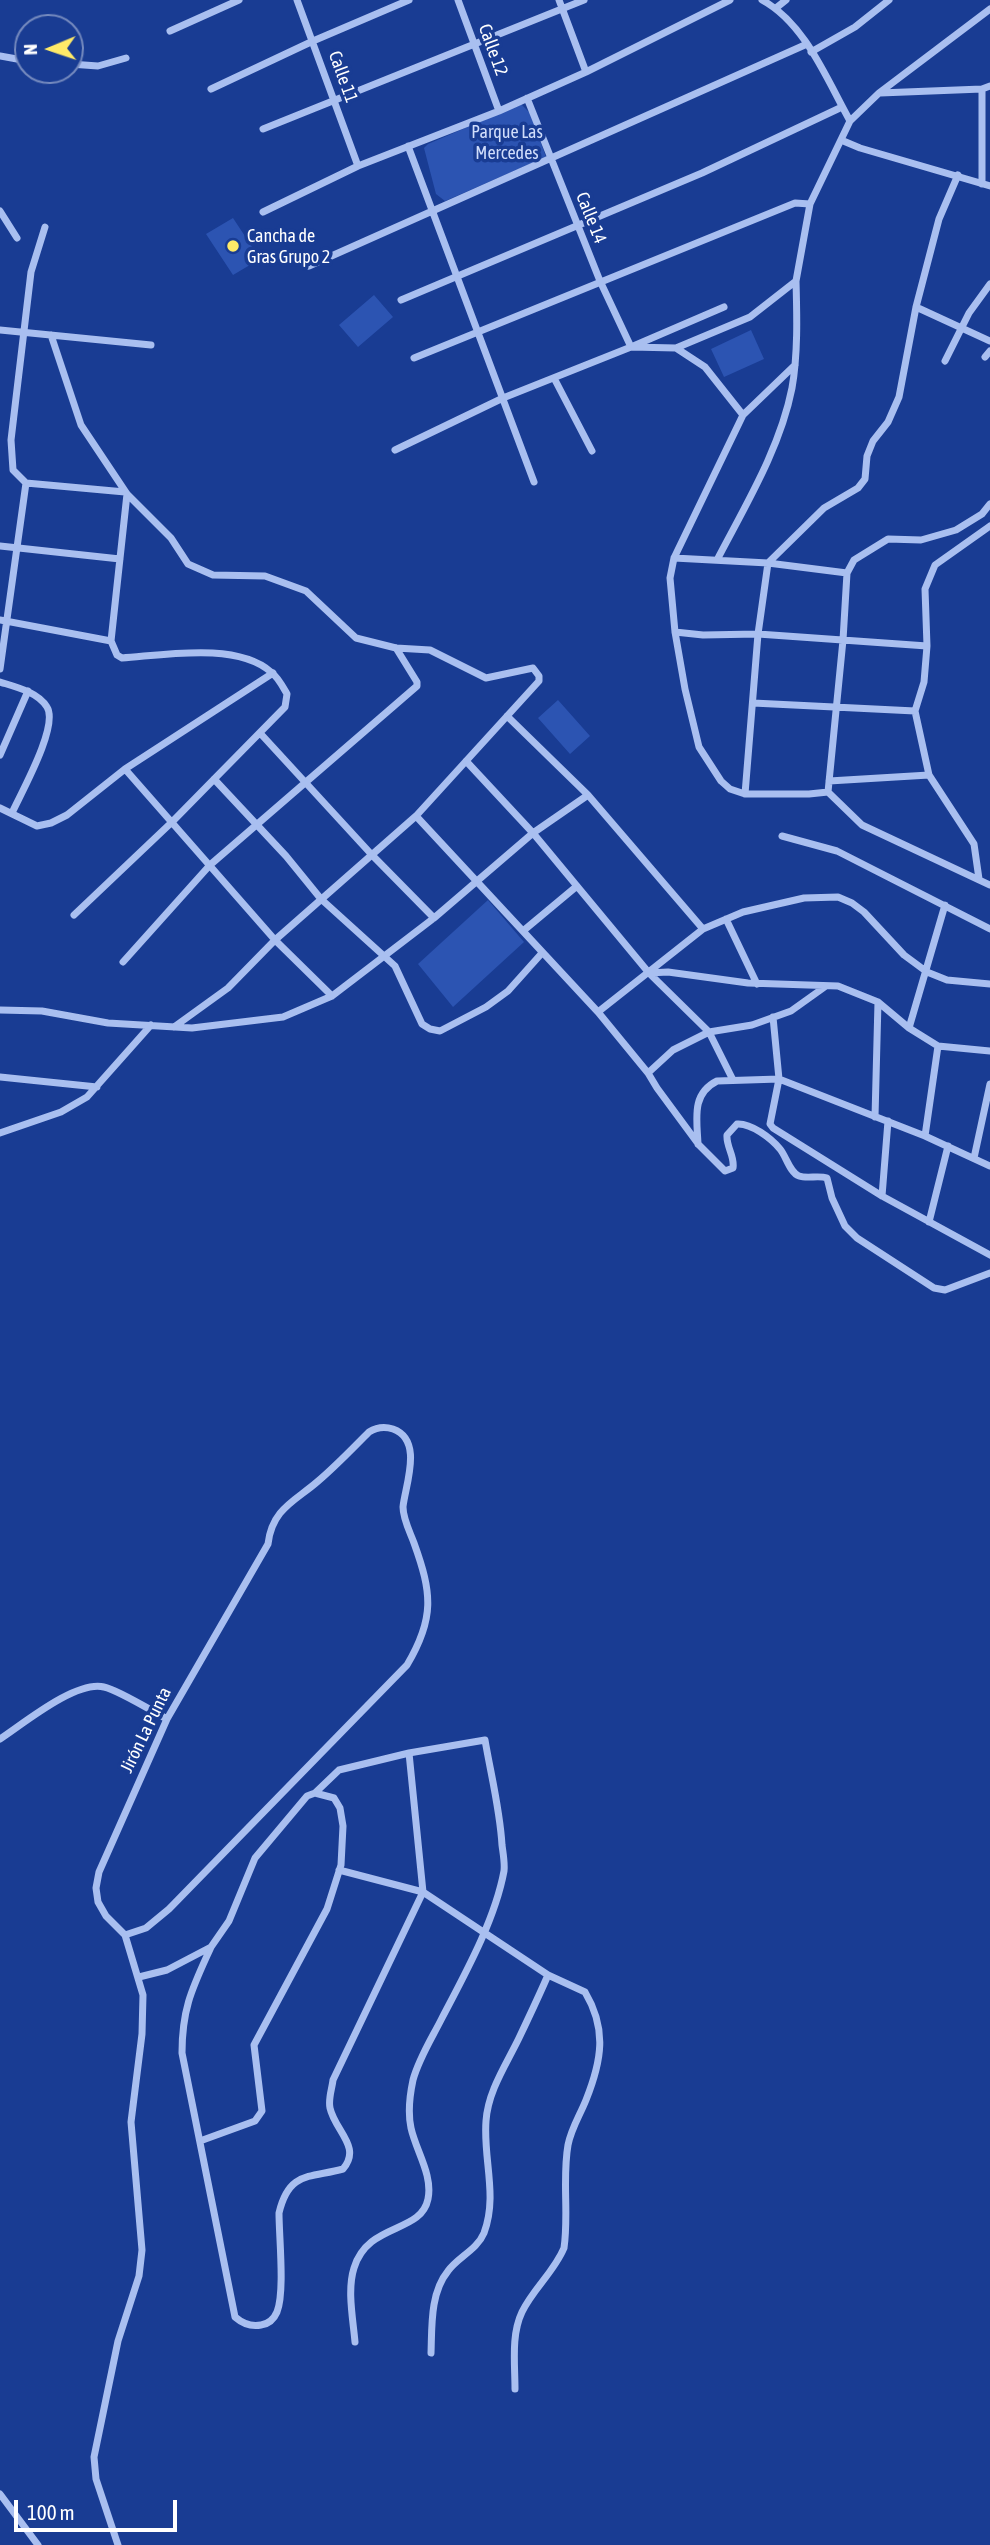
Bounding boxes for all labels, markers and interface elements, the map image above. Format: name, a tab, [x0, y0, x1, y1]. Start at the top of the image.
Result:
north arrow	[14, 14, 84, 84]
street label: Calle 12	[474, 21, 512, 79]
text: N	[19, 44, 41, 56]
street label: Calle 11	[324, 48, 362, 106]
park label: Parque Las Mercedes	[471, 121, 543, 164]
street label: Calle 14	[571, 189, 611, 247]
place label: Cancha de Gras Grupo 2	[247, 225, 330, 268]
marker: Cancha de Gras Grupo 2	[225, 238, 241, 254]
street label: Jirón La Punta	[116, 1684, 176, 1776]
scale bar	[18, 2486, 180, 2530]
text: 100 m	[27, 2500, 75, 2524]

